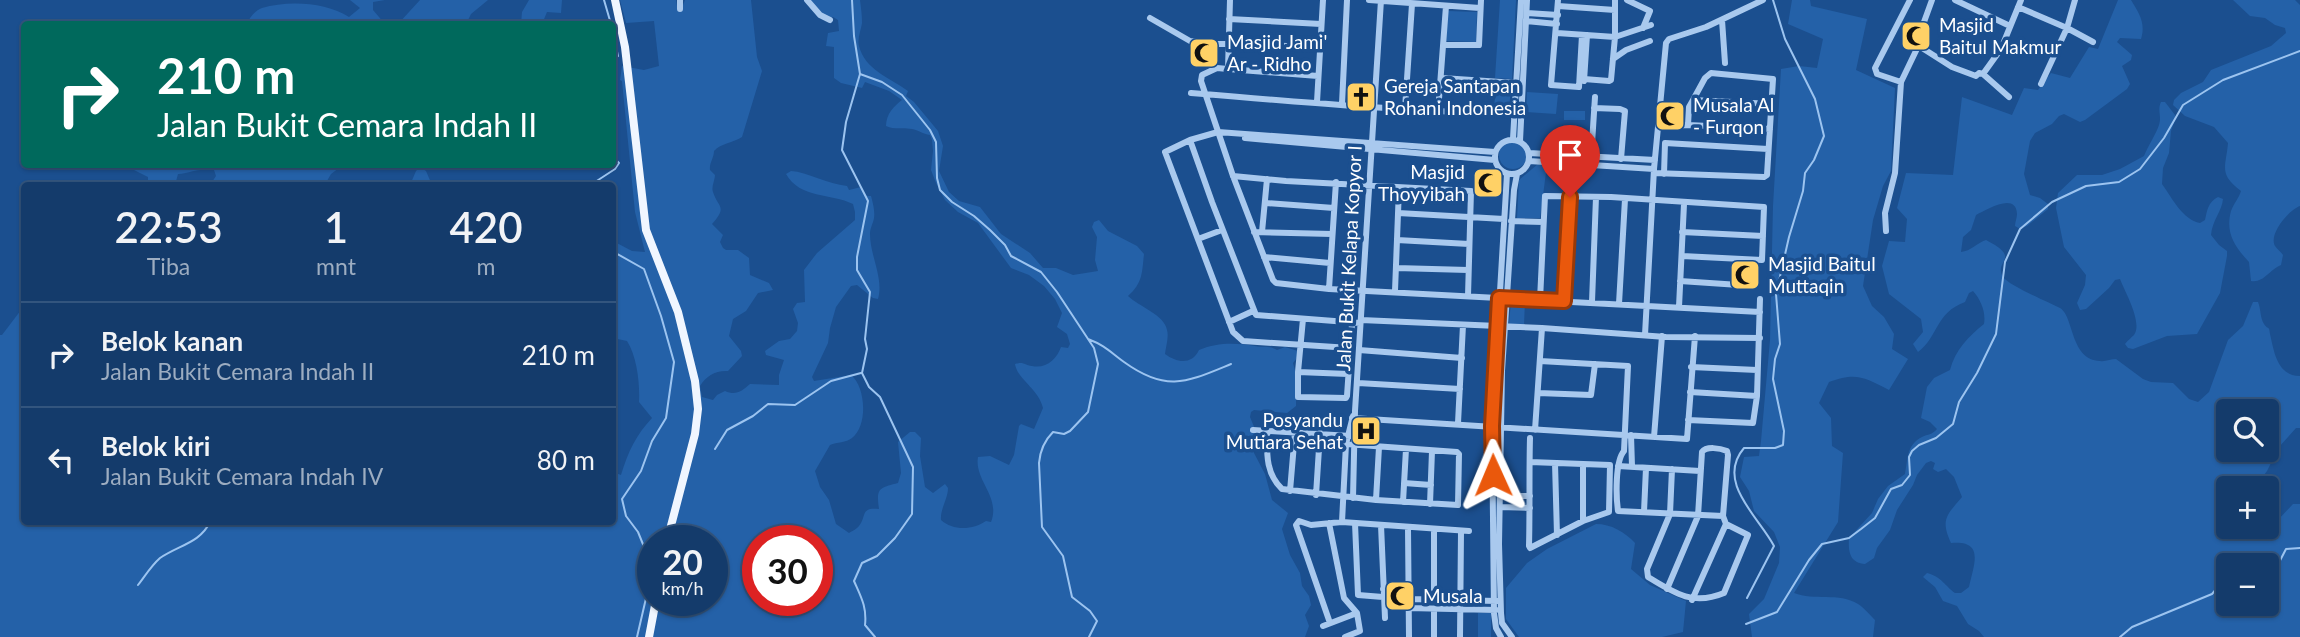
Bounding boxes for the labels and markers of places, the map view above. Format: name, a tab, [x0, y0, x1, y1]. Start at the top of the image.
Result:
place label: Masjid Baitul Makmur	[1939, 13, 2062, 58]
mosque icon: Masjid Baitul Makmur	[1899, 19, 1933, 53]
place label: Masjid Jami' Ar - Ridho	[1227, 30, 1327, 75]
mosque icon: Masjid Jami' Ar - Ridho	[1187, 36, 1221, 70]
place label: Gereja Santapan Rohani Indonesia	[1384, 74, 1526, 119]
church icon: Gereja Santapan Rohani Indonesia	[1344, 80, 1378, 114]
place label: Musala Al - Furqon	[1693, 93, 1774, 138]
mosque icon: Musala Al - Furqon	[1653, 99, 1687, 133]
pin	[1540, 125, 1600, 197]
place label: Masjid Thoyyibah	[1378, 160, 1465, 205]
mosque icon: Masjid Thoyyibah	[1471, 166, 1505, 200]
place label: Masjid Baitul Muttaqin	[1768, 252, 1876, 297]
mosque icon: Masjid Baitul Muttaqin	[1728, 258, 1762, 292]
place label: Posyandu Mutiara Sehat	[1226, 408, 1343, 453]
hospital icon: Posyandu Mutiara Sehat	[1349, 414, 1383, 448]
mosque icon: Musala	[1383, 579, 1417, 613]
place label: Musala	[1423, 584, 1483, 607]

